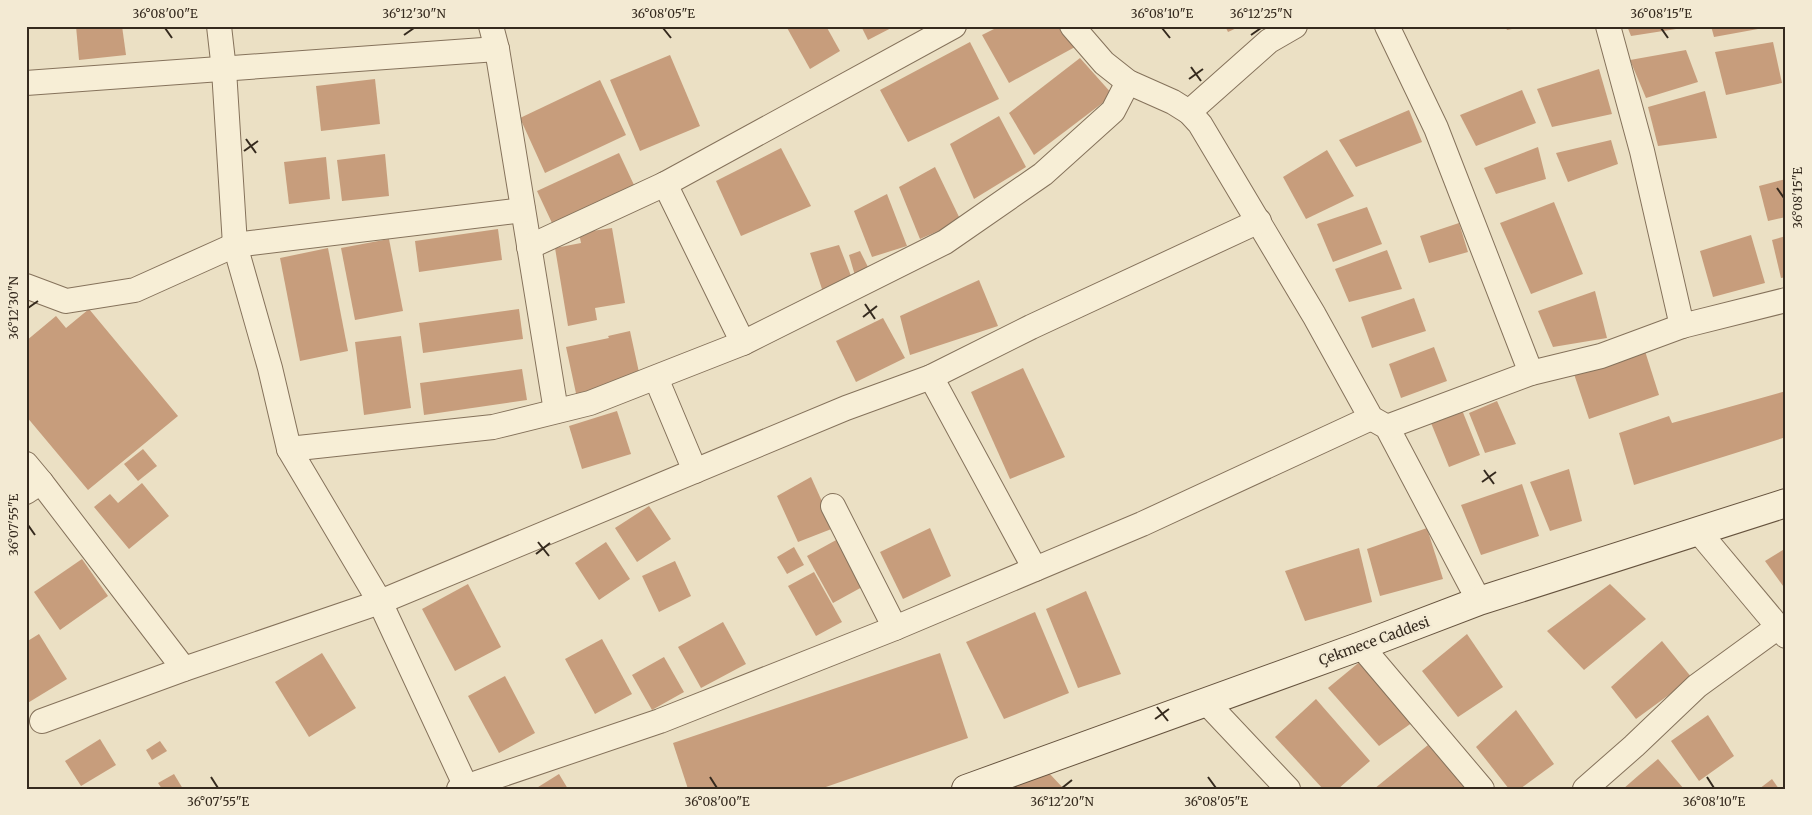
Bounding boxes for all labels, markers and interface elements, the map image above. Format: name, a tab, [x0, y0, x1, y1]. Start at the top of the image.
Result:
text: 36°08'00"E	[132, 6, 198, 21]
text: 36°12'30"N	[382, 6, 446, 21]
text: 36°08'05"E	[631, 6, 695, 21]
text: 36°08'10"E	[1131, 6, 1194, 21]
text: 36°12'25"N	[1230, 6, 1293, 21]
text: 36°08'15"E	[1630, 6, 1692, 21]
text: 36°08'15"E	[1790, 167, 1805, 229]
text: 36°12'30"N	[6, 276, 21, 340]
text: 36°07'55"E	[6, 494, 21, 556]
street label: Çekmece Caddesi	[1316, 612, 1432, 669]
text: 36°07'55"E	[187, 794, 249, 809]
text: 36°08'00"E	[684, 794, 750, 809]
text: 36°12'20"N	[1030, 794, 1095, 809]
text: 36°08'05"E	[1184, 794, 1248, 809]
text: 36°08'10"E	[1683, 794, 1746, 809]

